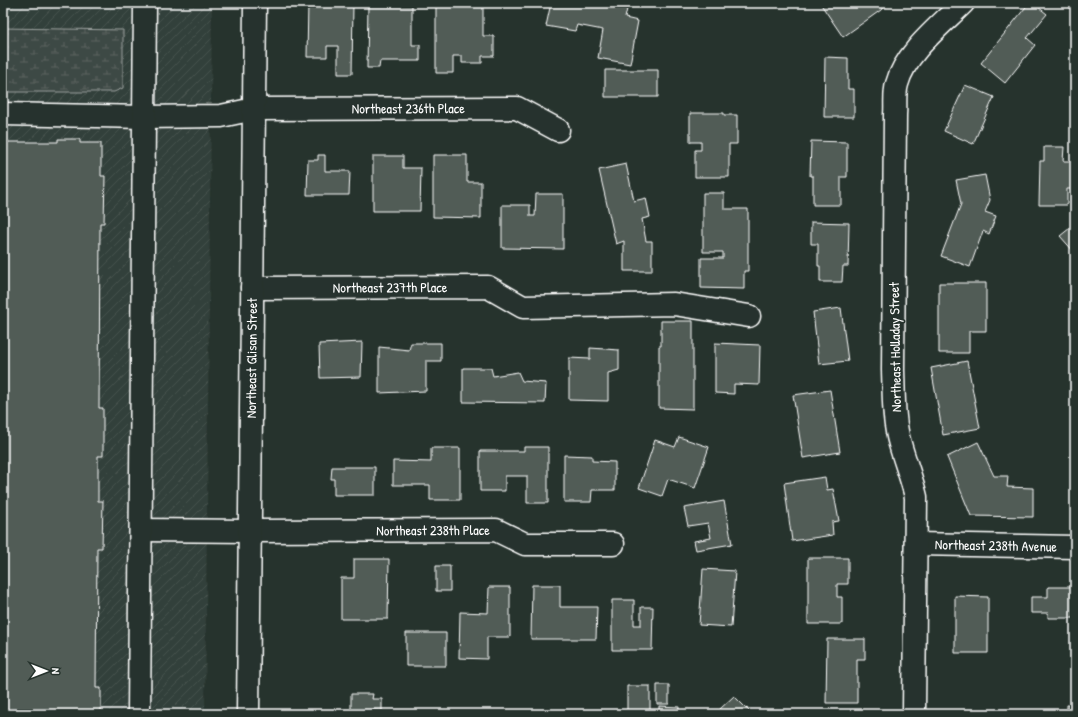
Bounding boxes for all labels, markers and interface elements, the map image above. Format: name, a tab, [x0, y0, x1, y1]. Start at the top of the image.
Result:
street label: Northeast 236th Place	[352, 98, 465, 118]
street label: Northeast 237th Place	[333, 277, 448, 297]
street label: Northeast Holladay Street	[884, 282, 906, 412]
street label: Northeast Glisan Street	[241, 298, 261, 418]
street label: Northeast 238th Place	[376, 520, 490, 539]
street label: Northeast 238th Avenue	[935, 534, 1058, 556]
north arrow	[26, 651, 66, 691]
text: N	[49, 668, 63, 674]

